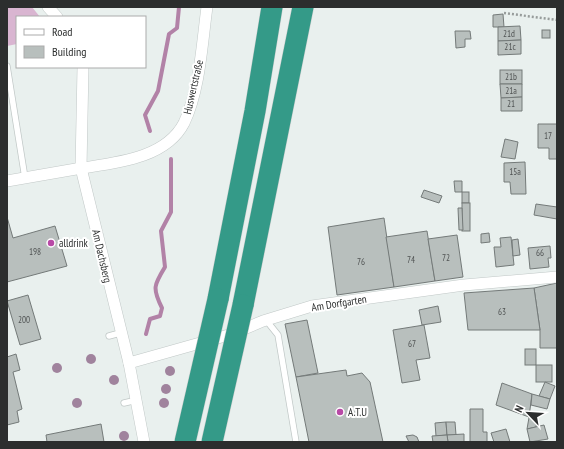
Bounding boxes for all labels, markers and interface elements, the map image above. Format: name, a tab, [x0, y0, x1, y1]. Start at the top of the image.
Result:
legend	[16, 16, 146, 68]
text: Road	[52, 24, 72, 39]
house number: 21d	[503, 28, 515, 39]
house number: 21c	[504, 41, 516, 52]
text: Building	[52, 44, 87, 59]
street label: Huswertstraße	[180, 58, 206, 116]
house number: 21b	[505, 71, 517, 82]
house number: 21a	[505, 85, 517, 96]
house number: 21	[507, 98, 515, 109]
house number: 17	[544, 130, 552, 141]
house number: 15a	[509, 166, 521, 177]
street label: Am Dachsberg	[89, 228, 115, 284]
place label: alldrink	[59, 236, 89, 250]
marker: alldrink	[46, 238, 56, 248]
house number: 198	[29, 246, 41, 257]
house number: 66	[536, 247, 544, 258]
house number: 72	[442, 252, 450, 263]
house number: 74	[407, 254, 415, 265]
house number: 76	[357, 256, 365, 267]
street label: Am Dorfgarten	[310, 292, 368, 314]
house number: 63	[498, 306, 506, 317]
house number: 200	[18, 314, 30, 325]
house number: 67	[408, 338, 416, 349]
north arrow	[508, 393, 548, 433]
text: N	[511, 403, 527, 414]
place label: A.T.U	[348, 405, 367, 419]
marker: A.T.U	[335, 407, 345, 417]

